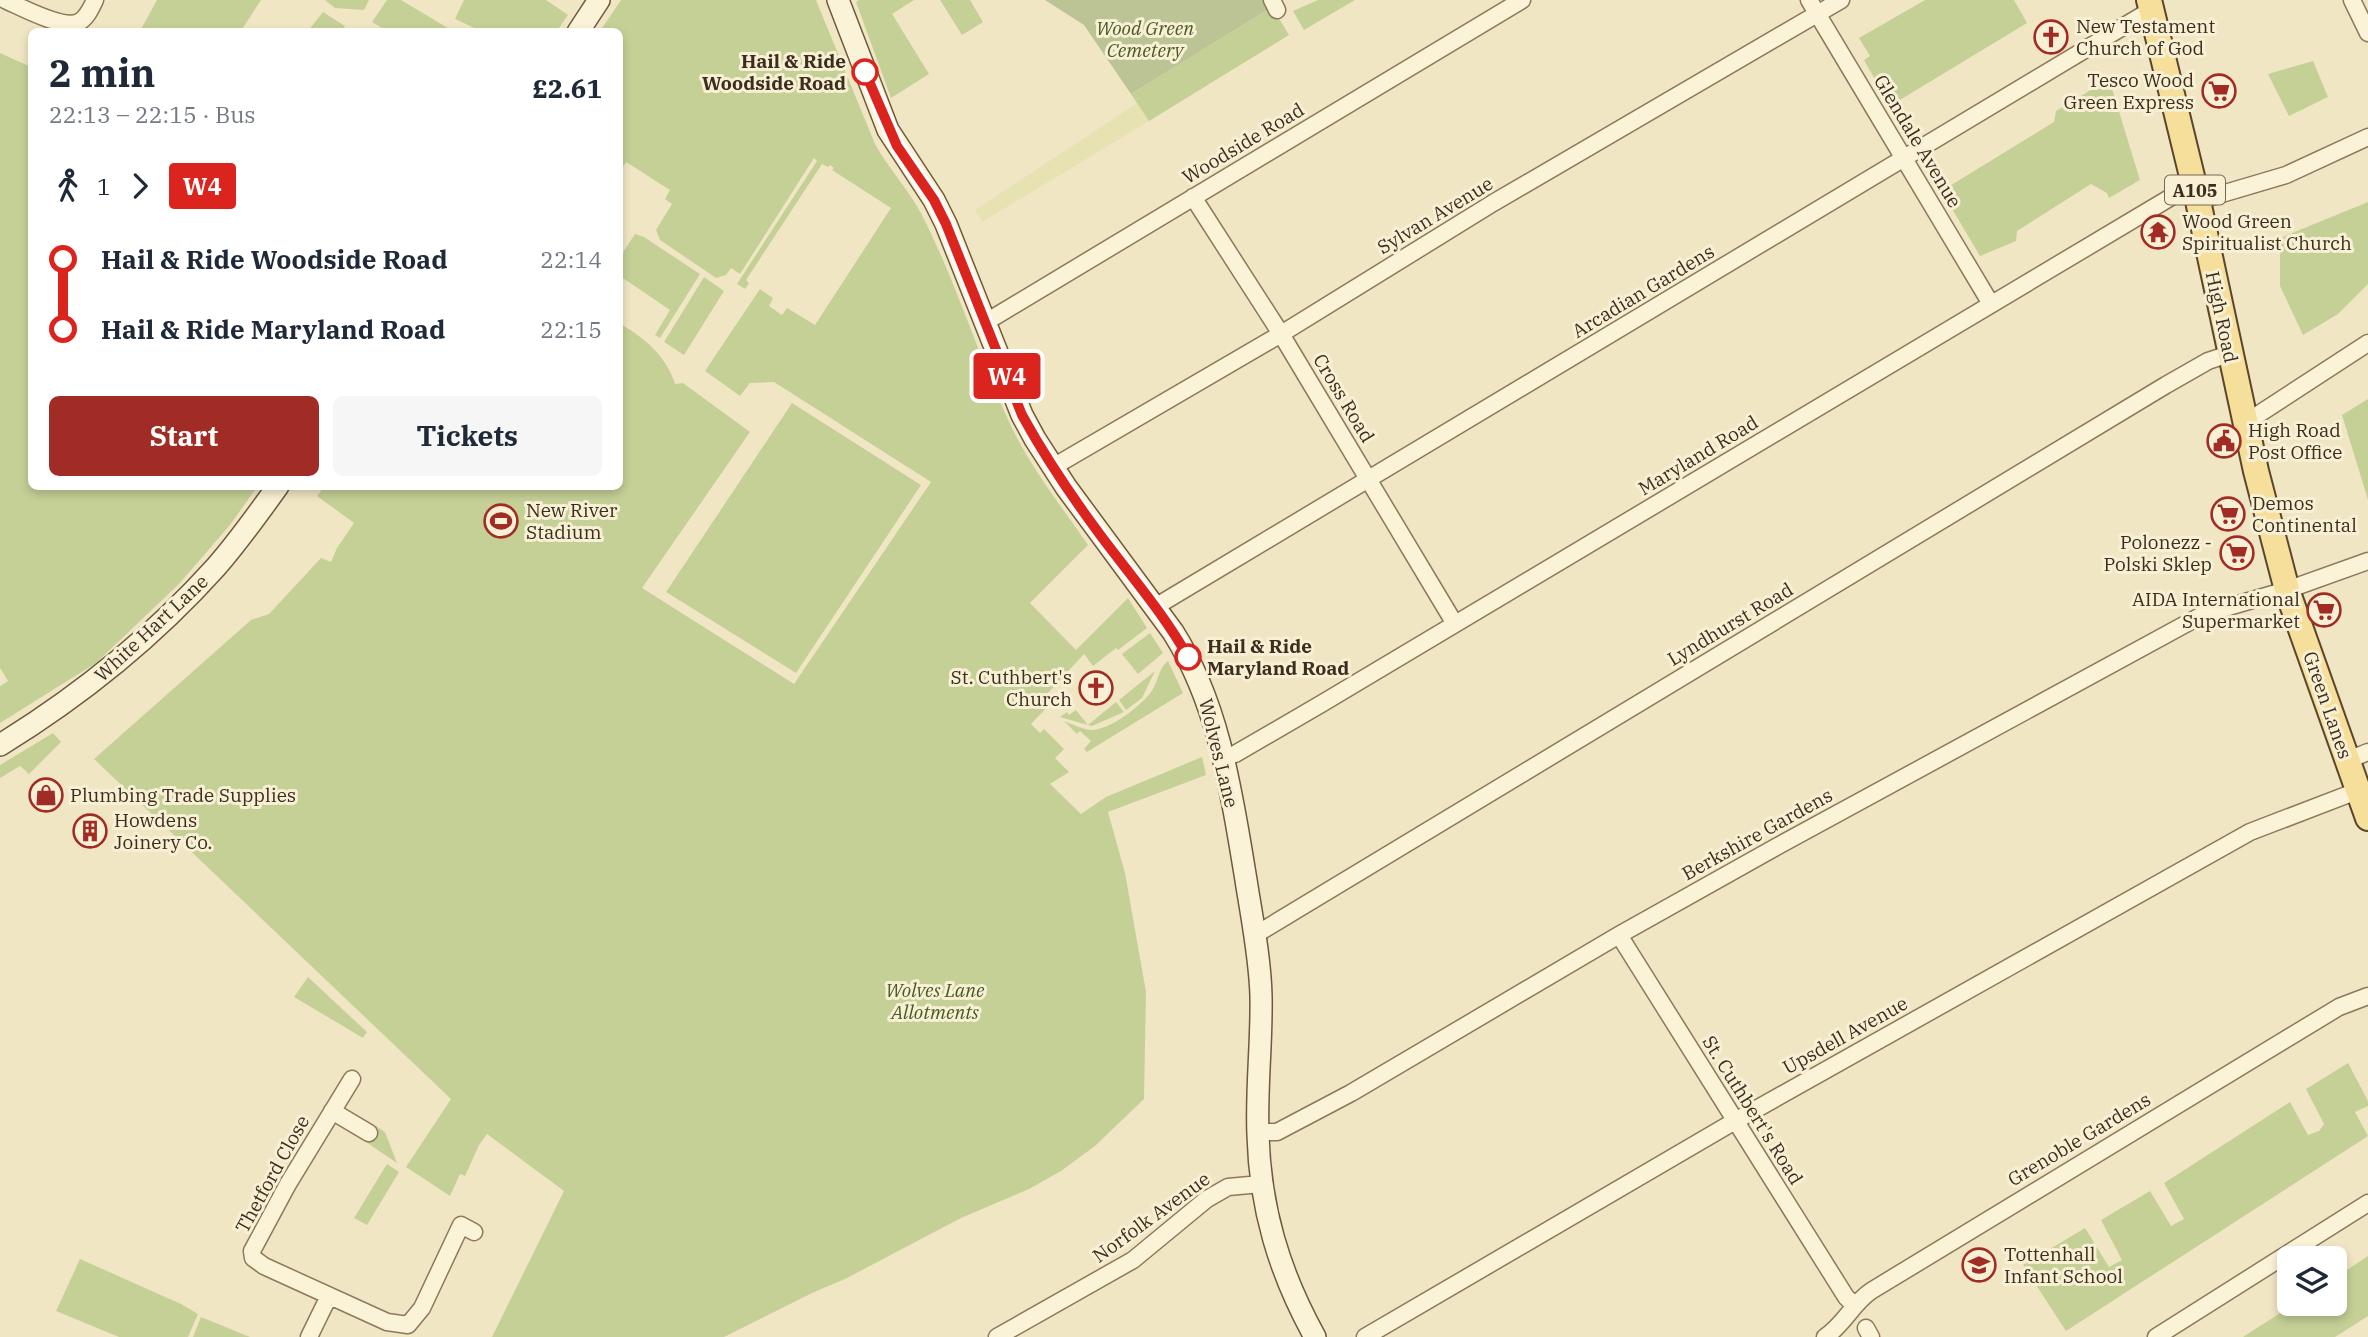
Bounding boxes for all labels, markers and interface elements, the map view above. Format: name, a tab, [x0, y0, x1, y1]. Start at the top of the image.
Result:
place label: New Testament Church of God	[2076, 14, 2215, 60]
park label: Wood Green Cemetery	[1096, 16, 1194, 62]
church icon: New Testament Church of God	[2032, 18, 2070, 56]
text: 2 min	[49, 48, 155, 97]
place label: Hail & Ride Woodside Road	[702, 49, 846, 95]
marker: Hail & Ride Woodside Road	[852, 59, 878, 85]
place label: Tesco Wood Green Express	[2063, 68, 2194, 114]
street label: Glendale Avenue	[1869, 70, 1967, 212]
text: £2.61	[532, 71, 602, 105]
supermarket icon: Tesco Wood Green Express	[2200, 72, 2238, 110]
street label: Woodside Road	[1178, 97, 1308, 189]
text: 22:13 – 22:15 · Bus	[49, 99, 256, 129]
icon: walk	[49, 167, 87, 205]
icon: forward	[121, 167, 159, 205]
text: W4	[183, 170, 222, 202]
text: 1	[97, 171, 111, 201]
street label: Sylvan Avenue	[1373, 171, 1497, 259]
road number: A105	[2165, 176, 2225, 204]
place label: Wood Green Spiritualist Church	[2182, 209, 2352, 255]
temple icon: Wood Green Spiritualist Church	[2139, 213, 2177, 251]
street label: Arcadian Gardens	[1567, 239, 1719, 343]
text: Hail & Ride Woodside Road	[101, 242, 448, 276]
text: 22:14	[540, 244, 602, 274]
street label: High Road	[2201, 269, 2243, 365]
text: Hail & Ride Maryland Road	[101, 312, 445, 346]
text: 22:15	[540, 314, 602, 344]
street label: Cross Road	[1308, 349, 1380, 447]
line badge: W4	[976, 353, 1038, 399]
text: W4	[987, 360, 1027, 392]
button: Start	[49, 396, 319, 476]
button: Tickets	[333, 396, 602, 476]
street label: Maryland Road	[1634, 410, 1762, 500]
place label: High Road Post Office	[2248, 418, 2342, 464]
public building icon: High Road Post Office	[2205, 422, 2243, 460]
place label: Demos Continental	[2252, 491, 2357, 537]
supermarket icon: Demos Continental	[2209, 495, 2247, 533]
place label: New River Stadium	[526, 498, 618, 544]
sports icon: New River Stadium	[482, 502, 520, 540]
place label: Polonezz - Polski Sklep	[2104, 530, 2212, 576]
supermarket icon: Polonezz - Polski Sklep	[2218, 534, 2256, 572]
street label: White Hart Lane	[89, 569, 213, 687]
street label: Lyndhurst Road	[1663, 577, 1797, 671]
place label: AIDA International Supermarket	[2132, 587, 2300, 633]
supermarket icon: AIDA International Supermarket	[2305, 591, 2343, 629]
place label: Hail & Ride Maryland Road	[1207, 634, 1349, 680]
marker: Hail & Ride Maryland Road	[1175, 644, 1201, 670]
street label: Green Lanes	[2298, 648, 2358, 762]
place label: St. Cuthbert's Church	[950, 665, 1072, 711]
church icon: St. Cuthbert's Church	[1077, 669, 1115, 707]
street label: Wolves Lane	[1194, 696, 1244, 810]
shop icon: Plumbing Trade Supplies	[27, 776, 65, 814]
place label: Plumbing Trade Supplies	[70, 783, 296, 807]
street label: Berkshire Gardens	[1678, 783, 1836, 885]
place label: Howdens Joinery Co.	[114, 808, 212, 854]
building icon: Howdens Joinery Co.	[71, 812, 109, 850]
park label: Wolves Lane Allotments	[886, 978, 985, 1024]
street label: Upsdell Avenue	[1778, 991, 1912, 1079]
street label: St. Cuthbert's Road	[1697, 1031, 1809, 1189]
street label: Grenoble Gardens	[2003, 1087, 2155, 1191]
street label: Thetford Close	[230, 1111, 314, 1237]
street label: Norfolk Avenue	[1088, 1166, 1214, 1268]
place label: Tottenhall Infant School	[2004, 1242, 2123, 1288]
school or university icon: Tottenhall Infant School	[1960, 1246, 1998, 1284]
map controls	[2277, 1246, 2347, 1316]
button: layers	[2277, 1246, 2347, 1316]

